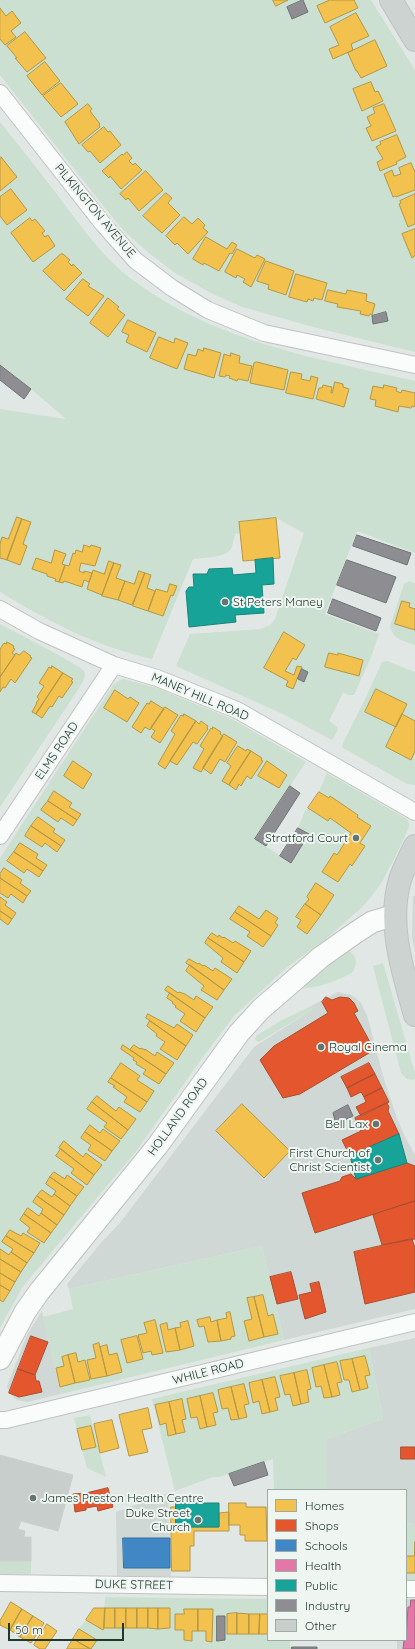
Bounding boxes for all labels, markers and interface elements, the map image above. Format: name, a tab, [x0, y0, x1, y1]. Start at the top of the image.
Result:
street label: PILKINGTON AVENUE	[51, 161, 139, 261]
place label: St Peters Maney	[233, 595, 323, 609]
marker: St Peters Maney	[220, 597, 230, 607]
street label: MANEY HILL ROAD	[149, 670, 251, 724]
street label: ELMS ROAD	[32, 719, 82, 783]
place label: Stratford Court	[265, 831, 348, 845]
marker: Stratford Court	[351, 833, 361, 843]
place label: Royal Cinema	[329, 1040, 407, 1054]
marker: Royal Cinema	[316, 1042, 326, 1052]
street label: HOLLAND ROAD	[145, 1075, 211, 1159]
place label: Bell Lax	[325, 1117, 368, 1131]
marker: Bell Lax	[371, 1119, 381, 1129]
place label: First Church of Christ Scientist	[289, 1146, 370, 1174]
marker: First Church of Christ Scientist	[373, 1155, 383, 1165]
street label: WHILE ROAD	[171, 1356, 245, 1388]
legend	[267, 1489, 407, 1641]
place label: James Preston Health Centre	[41, 1491, 204, 1505]
marker: James Preston Health Centre	[28, 1493, 38, 1503]
text: Homes	[305, 1498, 344, 1513]
place label: Duke Street Church	[126, 1506, 190, 1534]
marker: Duke Street Church	[193, 1515, 203, 1525]
text: Shops	[305, 1518, 339, 1533]
text: Schools	[305, 1538, 348, 1553]
text: Health	[305, 1558, 341, 1573]
street label: DUKE STREET	[95, 1577, 173, 1593]
text: Public	[305, 1578, 338, 1593]
text: Industry	[305, 1598, 350, 1613]
scale bar	[10, 1615, 126, 1641]
text: Other	[305, 1618, 336, 1633]
text: 50 m	[15, 1622, 43, 1637]

